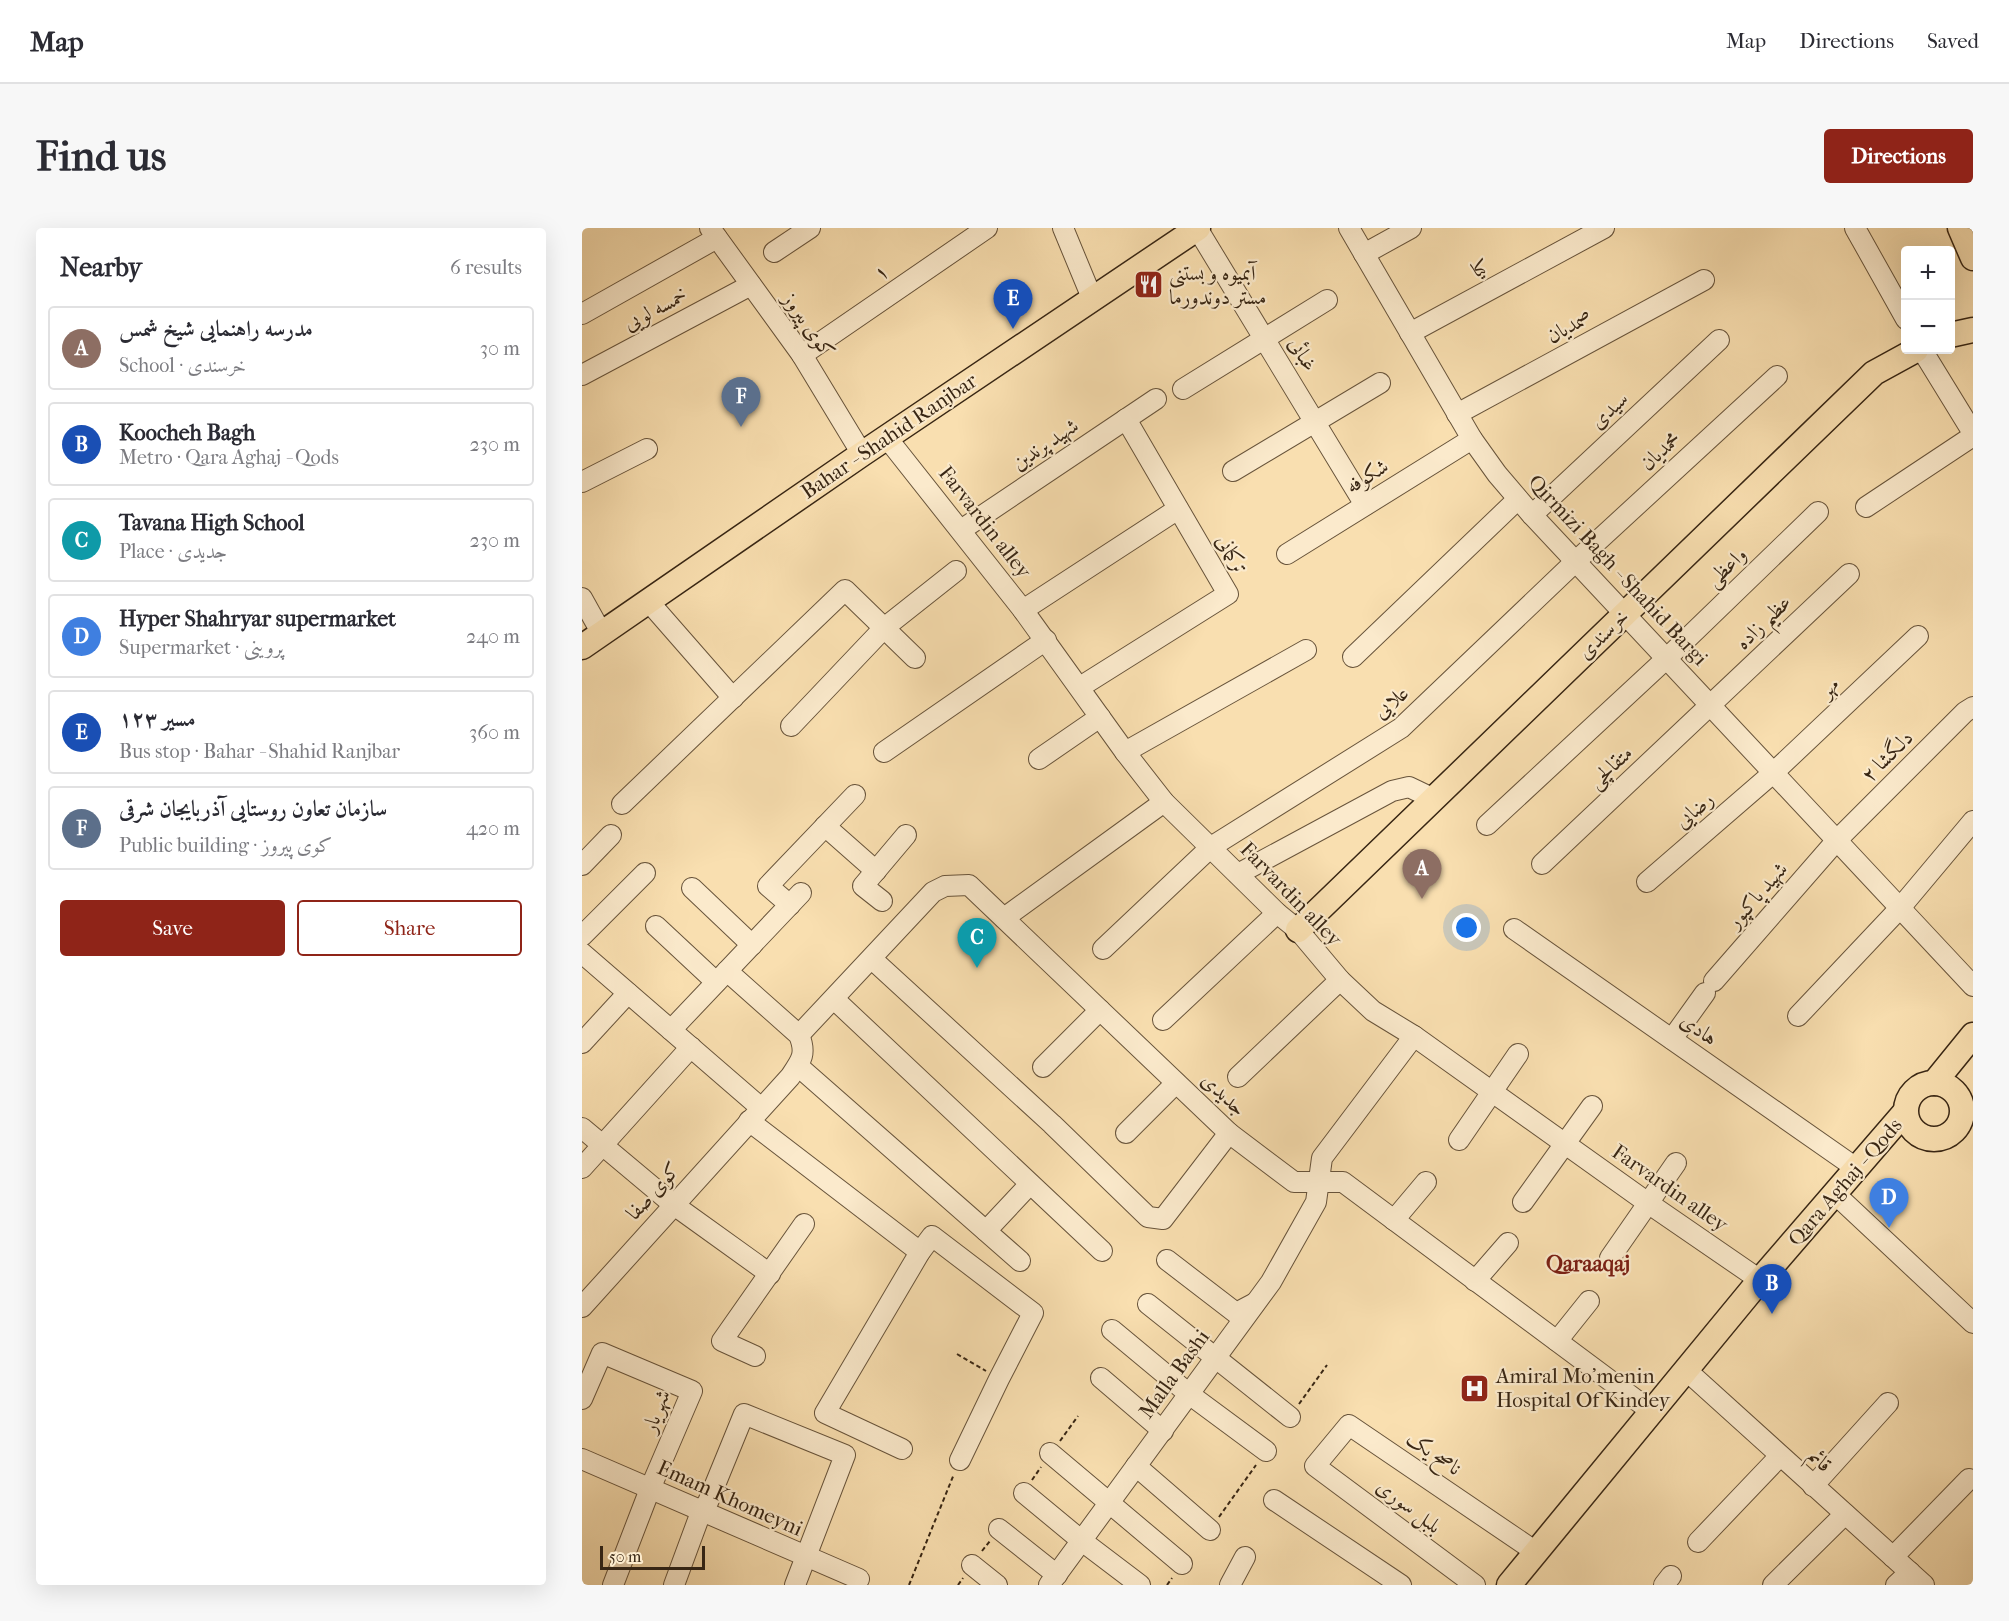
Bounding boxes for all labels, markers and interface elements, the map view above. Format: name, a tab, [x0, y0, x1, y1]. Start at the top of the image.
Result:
text: Map	[30, 25, 84, 58]
text: Map	[1726, 29, 1766, 53]
text: Directions	[1799, 29, 1894, 53]
text: Saved	[1927, 29, 1979, 53]
button: Directions	[1824, 129, 1973, 183]
text: Find us	[36, 132, 166, 181]
map controls	[1901, 246, 1955, 354]
button: +	[1901, 246, 1955, 300]
text: Nearby	[60, 252, 142, 283]
street label: کیا	[1467, 253, 1493, 283]
text: 6 results	[450, 256, 522, 279]
street label: ۱	[869, 259, 893, 285]
place label: آبمیوه و بستنی مستر دوندورما	[1169, 260, 1266, 309]
restaurant icon: آبمیوه و بستنی مستر دوندورما	[1132, 269, 1164, 301]
pin: E	[994, 279, 1032, 329]
street label: خمسه لویی	[619, 282, 692, 337]
street label: کوی پیروز	[774, 286, 840, 364]
button: −	[1901, 300, 1955, 354]
street label: صمدیان	[1542, 304, 1596, 349]
text: مدرسه راهنمایی شیخ شمس	[119, 316, 313, 342]
street label: غبائی	[1283, 333, 1322, 376]
text: A	[75, 337, 88, 360]
text: 30 m	[480, 337, 520, 360]
text: School · خرسندی	[119, 354, 246, 377]
street label: Bahar - Shahid Ranjbar	[797, 368, 981, 504]
pin: F	[722, 378, 760, 427]
street label: سیدی	[1585, 387, 1633, 433]
street label: شهید پرندین	[1007, 413, 1084, 477]
text: Koocheh Bagh	[119, 420, 255, 446]
street label: محمدیان	[1635, 426, 1686, 476]
text: B	[75, 433, 88, 456]
text: 230 m	[470, 433, 520, 456]
text: Metro · Qara Aghaj - Qods	[119, 446, 339, 469]
street label: شکوفه	[1341, 454, 1393, 499]
street label: Farvardin alley	[934, 461, 1037, 583]
street label: Qirmizi Bagh - Shahid Bargi	[1523, 470, 1713, 670]
text: Tavana High School	[119, 510, 304, 536]
text: C	[75, 529, 88, 552]
text: 230 m	[470, 529, 520, 552]
street label: ترکمانی	[1211, 530, 1253, 578]
text: Place · جدیدی	[119, 540, 227, 563]
street label: واعظی	[1701, 542, 1753, 593]
street label: عظیم زاده	[1730, 590, 1802, 661]
street label: خرسندی	[1573, 604, 1634, 665]
text: Hyper Shahryar supermarket	[119, 606, 396, 632]
text: D	[74, 625, 89, 648]
text: 240 m	[466, 625, 520, 648]
text: Supermarket · پروینی	[119, 636, 283, 659]
street label: مهر	[1813, 672, 1845, 705]
street label: علایی	[1369, 681, 1415, 725]
text: مسیر ۱۲۳	[119, 706, 195, 732]
text: E	[75, 721, 88, 744]
text: 360 m	[469, 721, 520, 744]
street label: دلگشا ۲	[1856, 725, 1918, 787]
text: Bus stop · Bahar - Shahid Ranjbar	[119, 740, 400, 763]
street label: متقالچی	[1583, 741, 1638, 795]
street label: رضایی	[1670, 787, 1720, 835]
text: سازمان تعاون روستایی آذربایجان شرقی	[119, 796, 387, 822]
text: F	[76, 817, 87, 840]
text: 420 m	[466, 817, 520, 840]
text: Public building · کوی پیروز	[119, 834, 332, 857]
street label: Farvardin alley	[1235, 837, 1347, 952]
pin: A	[1402, 850, 1442, 899]
street label: شهید پاکپور	[1720, 857, 1794, 936]
button: Save	[60, 900, 285, 956]
button: Share	[297, 900, 522, 956]
your location	[1452, 913, 1481, 942]
pin: C	[958, 918, 996, 968]
street label: هادی	[1676, 1008, 1722, 1050]
street label: جدیدی	[1196, 1067, 1251, 1121]
street label: Qara Aghaj - Qods	[1783, 1113, 1907, 1251]
street label: Farvardin alley	[1608, 1139, 1733, 1237]
street label: کوی صفا	[621, 1157, 686, 1225]
pin: D	[1870, 1178, 1908, 1228]
district label: Qaraaqaj	[1546, 1251, 1630, 1277]
pin: B	[1752, 1264, 1792, 1314]
street label: Malla Bashi	[1134, 1325, 1214, 1423]
place label: Amiral Mo'menin Hospital Of Kindey	[1495, 1364, 1671, 1412]
hospital icon: Amiral Mo'menin Hospital Of Kindey	[1459, 1372, 1491, 1404]
street label: شهریار	[636, 1386, 677, 1438]
street label: ناصح یک	[1399, 1426, 1466, 1485]
street label: قائم	[1799, 1443, 1837, 1481]
street label: Emam Khomeyni	[654, 1455, 806, 1541]
street label: بلبل سوری	[1370, 1474, 1446, 1541]
scale bar	[600, 1543, 705, 1570]
text: 50 m	[609, 1547, 641, 1566]

